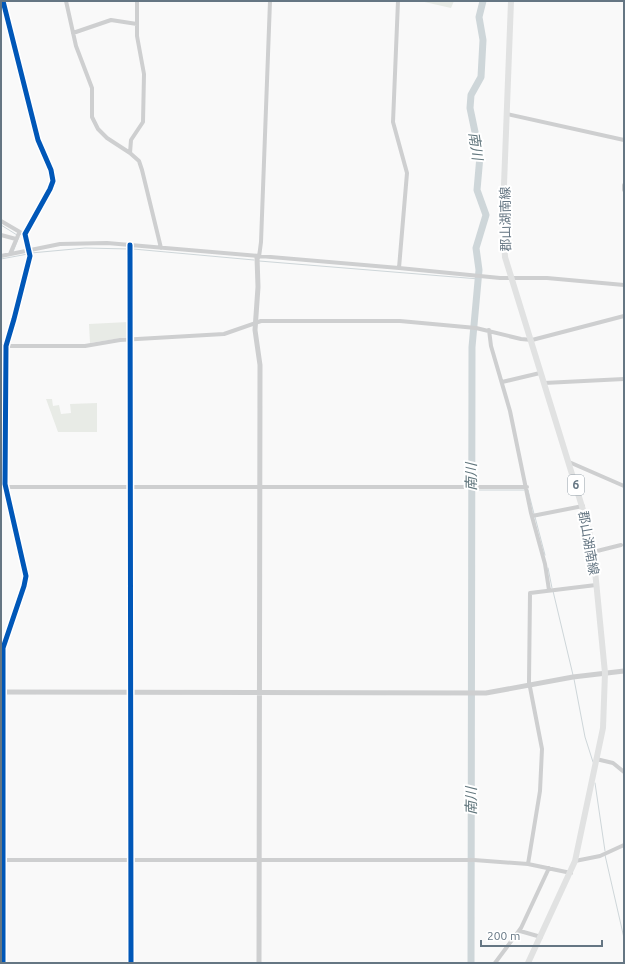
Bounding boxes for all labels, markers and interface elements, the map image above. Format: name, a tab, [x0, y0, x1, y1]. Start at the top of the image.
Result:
water label: 南川	[466, 131, 486, 163]
street label: 郡山湖南線	[497, 186, 513, 252]
water label: 南川	[463, 461, 479, 491]
road number: 6	[568, 475, 584, 495]
street label: 郡山湖南線	[576, 510, 602, 576]
water label: 南川	[463, 785, 479, 815]
scale bar	[481, 922, 602, 948]
text: 200 m	[487, 929, 520, 942]

